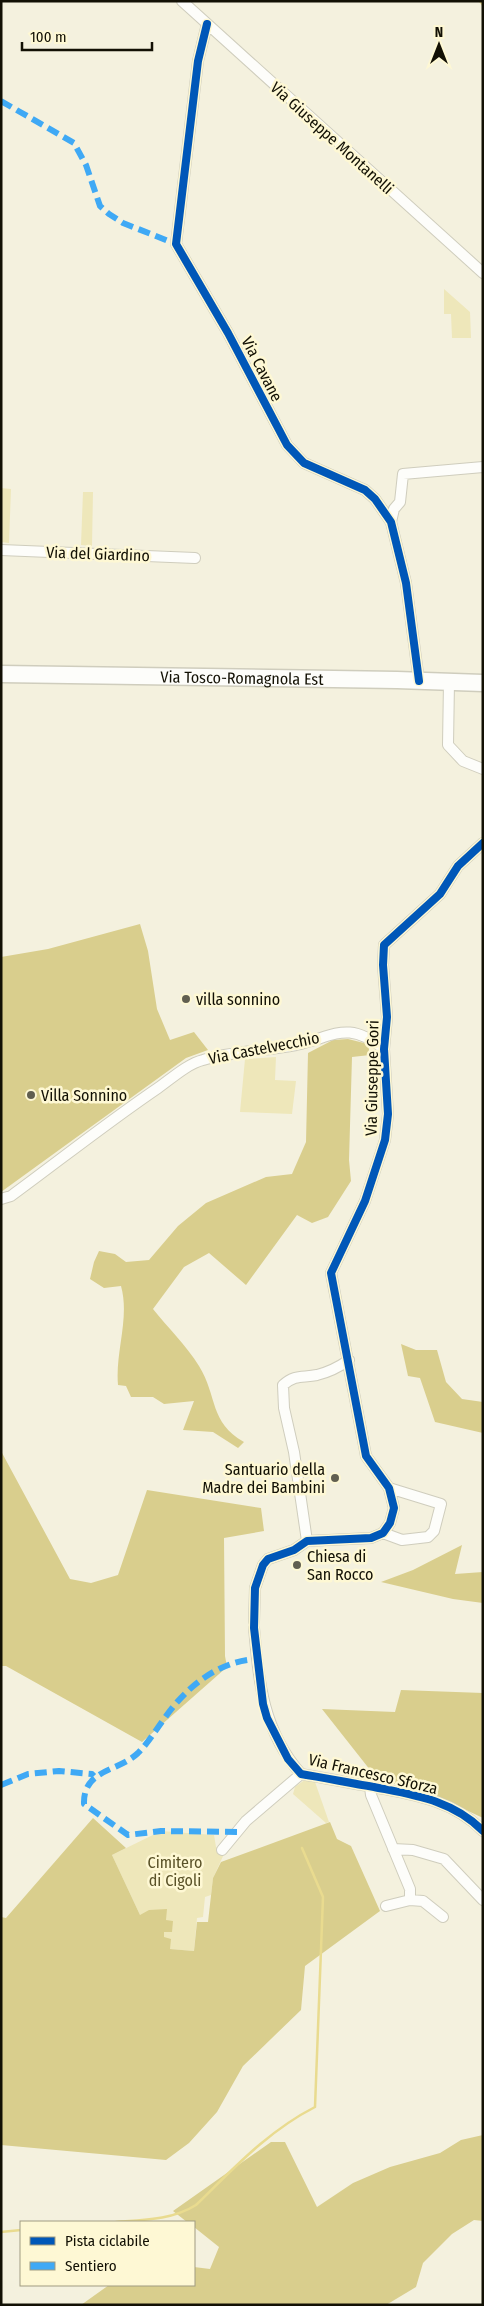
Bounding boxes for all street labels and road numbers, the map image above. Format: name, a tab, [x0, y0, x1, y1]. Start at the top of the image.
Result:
street label: Via Giuseppe Montanelli	[267, 78, 397, 198]
street label: Via Cavane	[238, 333, 286, 405]
street label: Via del Giardino	[46, 543, 150, 565]
street label: Via Tosco-Romagnola Est	[160, 667, 324, 688]
street label: Via Giuseppe Gori	[361, 1020, 383, 1136]
street label: Via Castelvecchio	[207, 1028, 321, 1068]
street label: Via Francesco Sforza	[307, 1750, 440, 1798]

